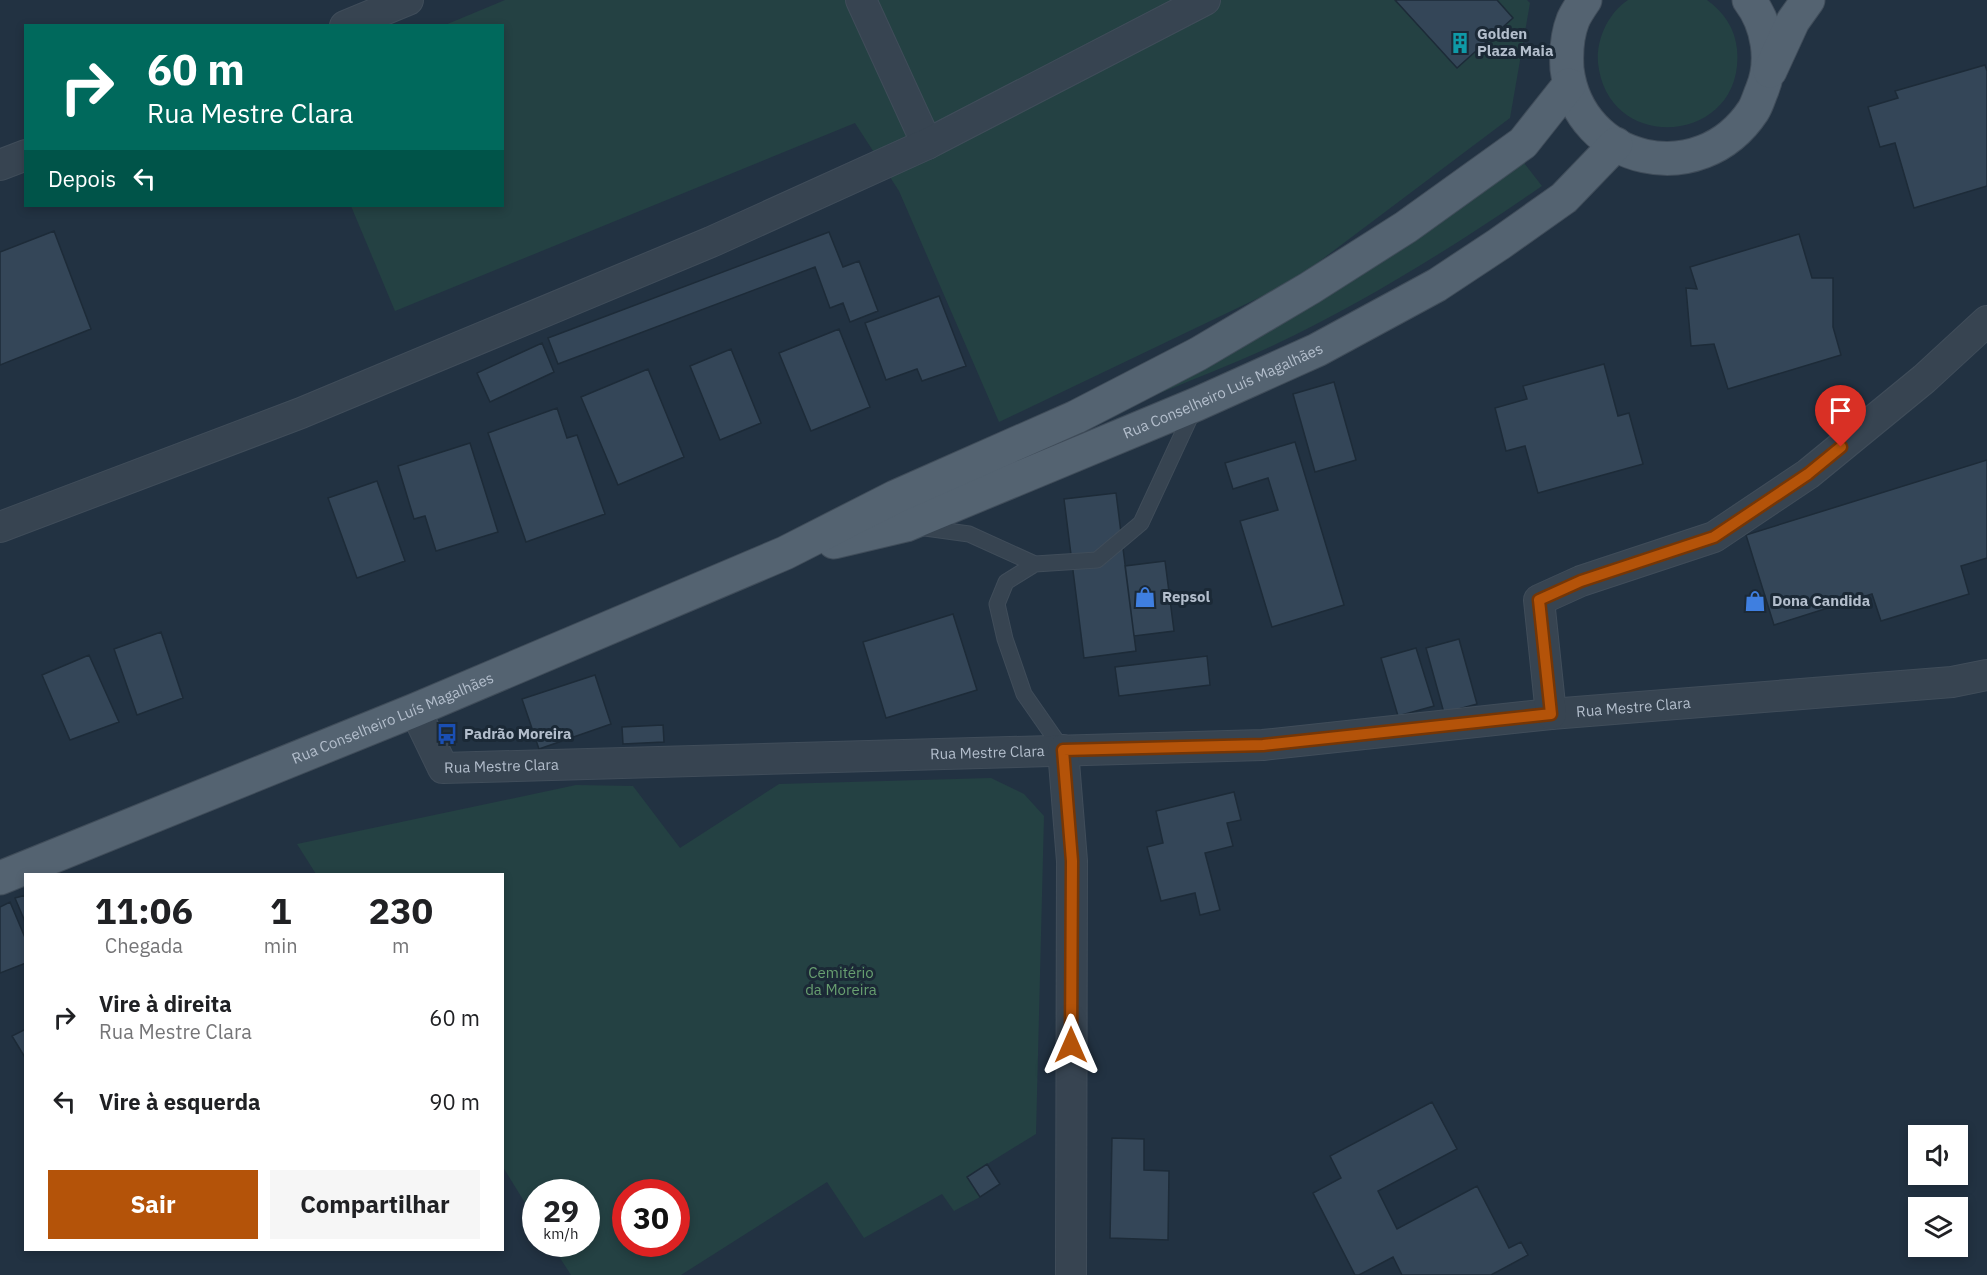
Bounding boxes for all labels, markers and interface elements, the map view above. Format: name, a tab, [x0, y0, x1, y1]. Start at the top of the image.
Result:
place label: Golden Plaza Maia	[1477, 24, 1554, 60]
building icon: Golden Plaza Maia	[1448, 31, 1472, 55]
text: 60 m	[147, 42, 245, 97]
icon: right	[48, 48, 126, 126]
text: Rua Mestre Clara	[147, 95, 353, 130]
icon: left	[128, 162, 161, 195]
text: Depois	[48, 164, 116, 193]
street label: Rua Conselheiro Luís Magalhães	[1120, 339, 1326, 443]
pin	[1815, 385, 1866, 447]
icon: arrive	[1824, 394, 1857, 427]
shop icon: Repsol	[1133, 585, 1157, 609]
place label: Repsol	[1162, 587, 1210, 606]
shop icon: Dona Candida	[1743, 589, 1767, 613]
place label: Dona Candida	[1772, 591, 1871, 610]
street label: Rua Conselheiro Luís Magalhães	[289, 668, 496, 768]
street label: Rua Mestre Clara	[1575, 693, 1691, 721]
bus stop icon: Padrão Moreira	[435, 722, 459, 746]
place label: Padrão Moreira	[464, 724, 572, 743]
street label: Rua Mestre Clara	[930, 741, 1045, 763]
street label: Rua Mestre Clara	[444, 755, 559, 777]
text: 11:06	[95, 887, 193, 934]
text: 1	[270, 887, 292, 934]
text: 230	[368, 887, 433, 934]
text: Chegada	[105, 932, 183, 959]
text: min	[264, 932, 298, 959]
text: m	[392, 932, 410, 959]
park label: Cemitério da Moreira	[805, 963, 877, 999]
text: Vire à direita	[99, 989, 232, 1018]
icon: right	[48, 1001, 81, 1034]
text: 60 m	[429, 1003, 480, 1032]
position arrow	[1039, 1013, 1103, 1077]
text: Rua Mestre Clara	[99, 1018, 252, 1045]
icon: left	[48, 1085, 81, 1118]
text: Vire à esquerda	[99, 1087, 261, 1116]
text: 90 m	[429, 1087, 480, 1116]
map controls	[1908, 1125, 1968, 1257]
button: sound	[1908, 1125, 1968, 1185]
button: Sair	[48, 1170, 258, 1239]
button: Compartilhar	[270, 1170, 480, 1239]
speed limit sign: 30	[612, 1179, 690, 1257]
text: 29	[543, 1191, 579, 1230]
button: layers	[1908, 1197, 1968, 1257]
text: km/h	[543, 1224, 579, 1243]

